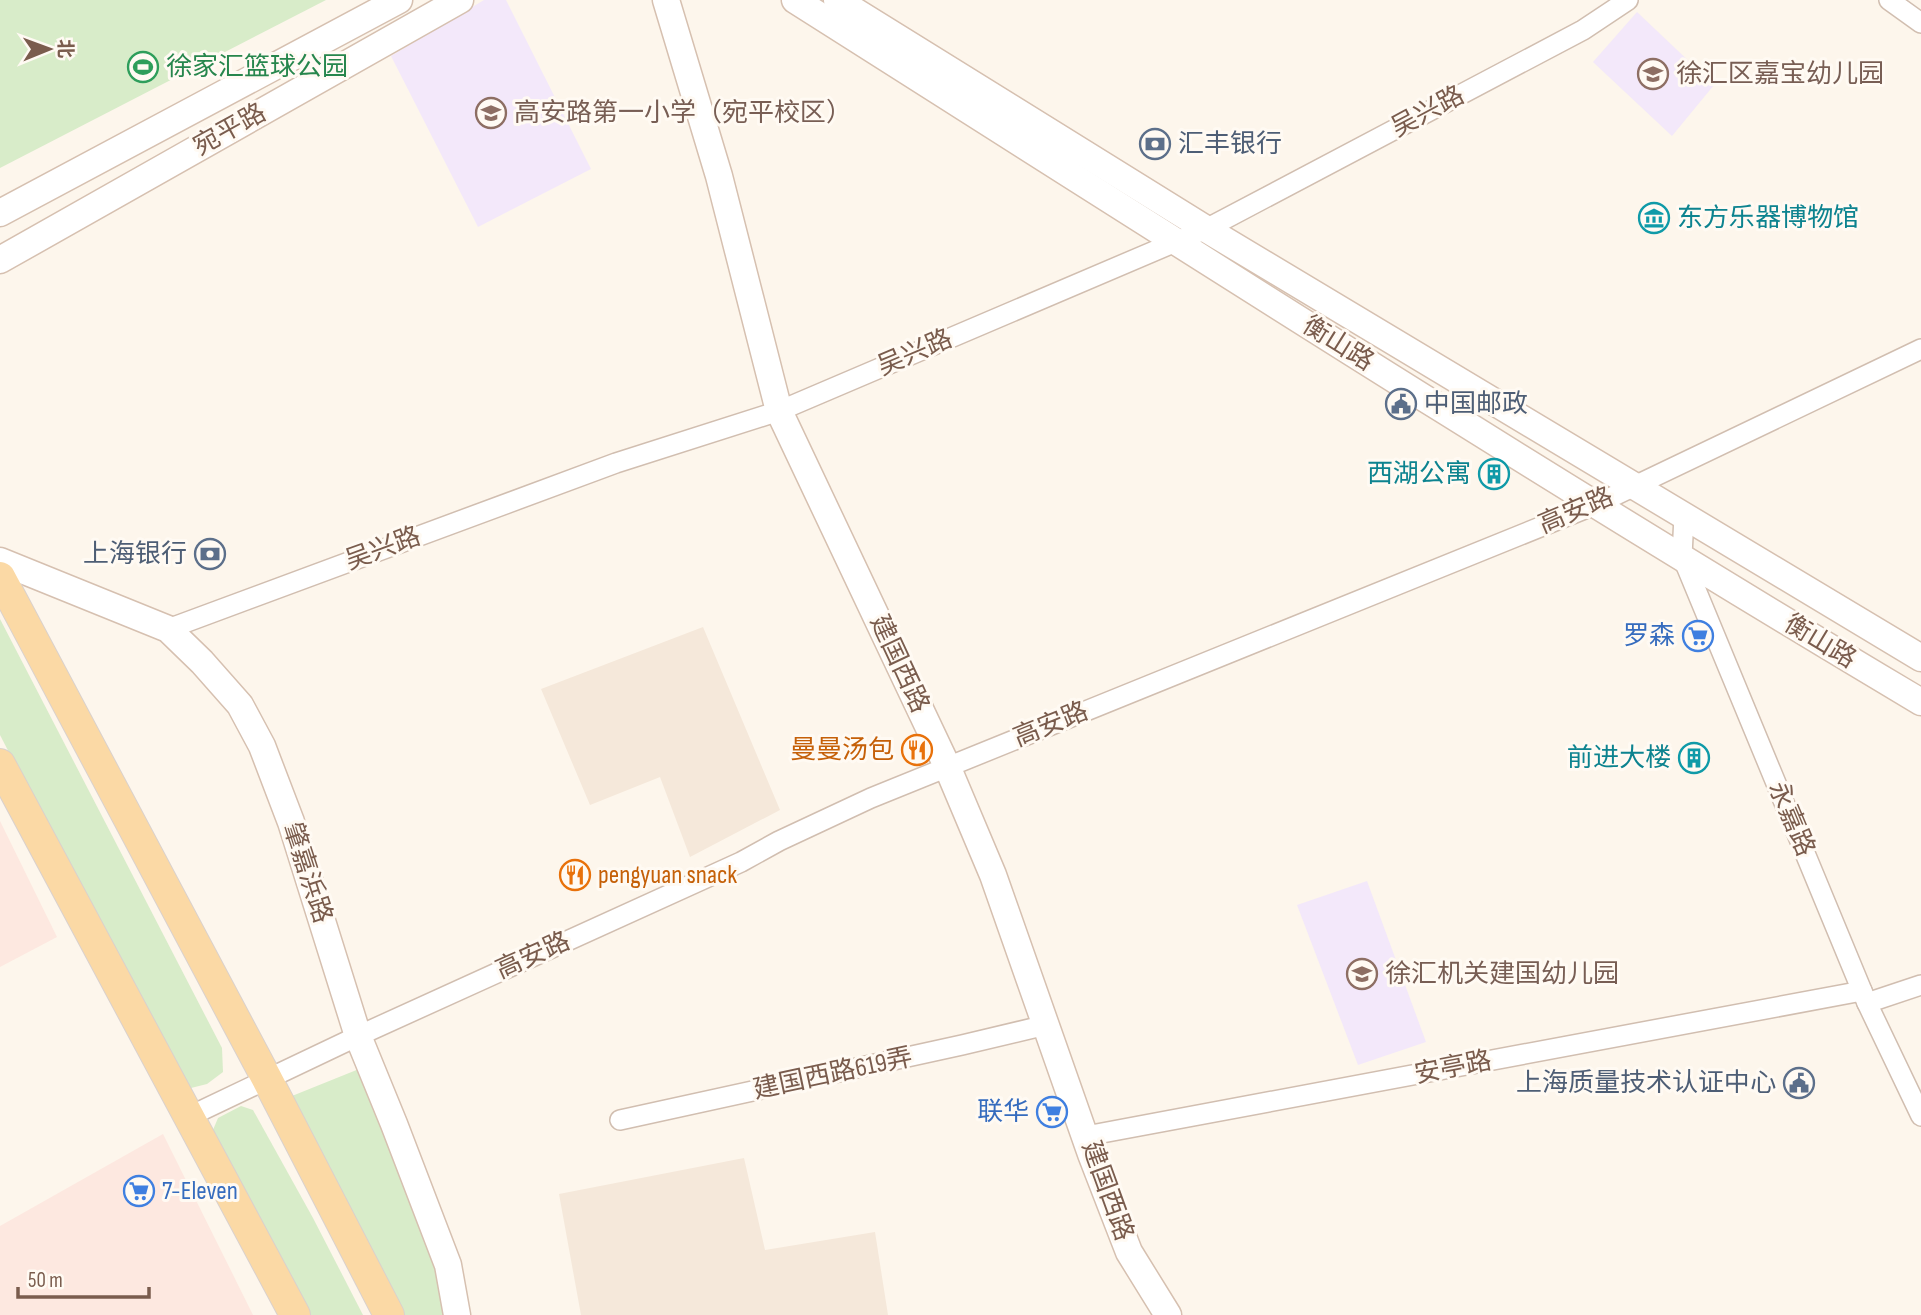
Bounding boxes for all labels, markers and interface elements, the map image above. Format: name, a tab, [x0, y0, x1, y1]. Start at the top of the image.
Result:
north arrow	[14, 14, 84, 84]
text: 北	[53, 39, 76, 58]
sports icon: 徐家汇篮球公园	[126, 50, 160, 84]
place label: 徐家汇篮球公园	[166, 52, 348, 83]
school or university icon: 徐汇区嘉宝幼儿园	[1636, 57, 1670, 91]
place label: 徐汇区嘉宝幼儿园	[1676, 59, 1884, 90]
street label: 吴兴路	[1386, 80, 1470, 144]
school or university icon: 高安路第一小学（宛平校区）	[474, 96, 508, 130]
street label: 宛平路	[188, 98, 272, 162]
place label: 高安路第一小学（宛平校区）	[514, 98, 852, 129]
bank icon: 汇丰银行	[1138, 127, 1172, 161]
place label: 汇丰银行	[1178, 129, 1282, 160]
museum icon: 东方乐器博物馆	[1637, 201, 1671, 235]
place label: 东方乐器博物馆	[1677, 203, 1859, 234]
street label: 衡山路	[1297, 310, 1379, 378]
street label: 吴兴路	[873, 323, 957, 383]
public building icon: 中国邮政	[1384, 387, 1418, 421]
place label: 中国邮政	[1424, 389, 1528, 420]
building icon: 西湖公寓	[1477, 457, 1511, 491]
place label: 西湖公寓	[1367, 459, 1471, 490]
street label: 高安路	[1534, 481, 1618, 541]
street label: 吴兴路	[341, 521, 425, 577]
bank icon: 上海银行	[193, 537, 227, 571]
place label: 上海银行	[83, 539, 187, 570]
street label: 衡山路	[1779, 609, 1861, 675]
street label: 建国西路	[863, 610, 935, 718]
supermarket icon: 罗森	[1681, 619, 1715, 653]
place label: 罗森	[1623, 621, 1675, 652]
street label: 高安路	[1009, 696, 1093, 754]
restaurant icon: 曼曼汤包	[900, 733, 934, 767]
place label: 曼曼汤包	[790, 735, 894, 766]
building icon: 前进大楼	[1677, 741, 1711, 775]
place label: 前进大楼	[1567, 743, 1671, 774]
street label: 永嘉路	[1761, 777, 1821, 861]
street label: 肇嘉浜路	[276, 819, 338, 927]
restaurant icon: pengyuan snack	[558, 858, 592, 892]
place label: pengyuan snack	[598, 860, 737, 891]
street label: 高安路	[491, 926, 575, 986]
school or university icon: 徐汇机关建国幼儿园	[1345, 957, 1379, 991]
place label: 徐汇机关建国幼儿园	[1385, 959, 1619, 990]
street label: 建国西路619弄	[751, 1042, 915, 1106]
street label: 安亭路	[1412, 1045, 1494, 1091]
public building icon: 上海质量技术认证中心	[1782, 1066, 1816, 1100]
place label: 上海质量技术认证中心	[1516, 1068, 1776, 1099]
supermarket icon: 联华	[1035, 1095, 1069, 1129]
place label: 联华	[977, 1097, 1029, 1128]
street label: 建国西路	[1075, 1137, 1139, 1245]
supermarket icon: 7-Eleven	[122, 1174, 156, 1208]
place label: 7-Eleven	[162, 1176, 238, 1207]
scale bar	[18, 1256, 149, 1300]
text: 50 m	[28, 1268, 63, 1293]

